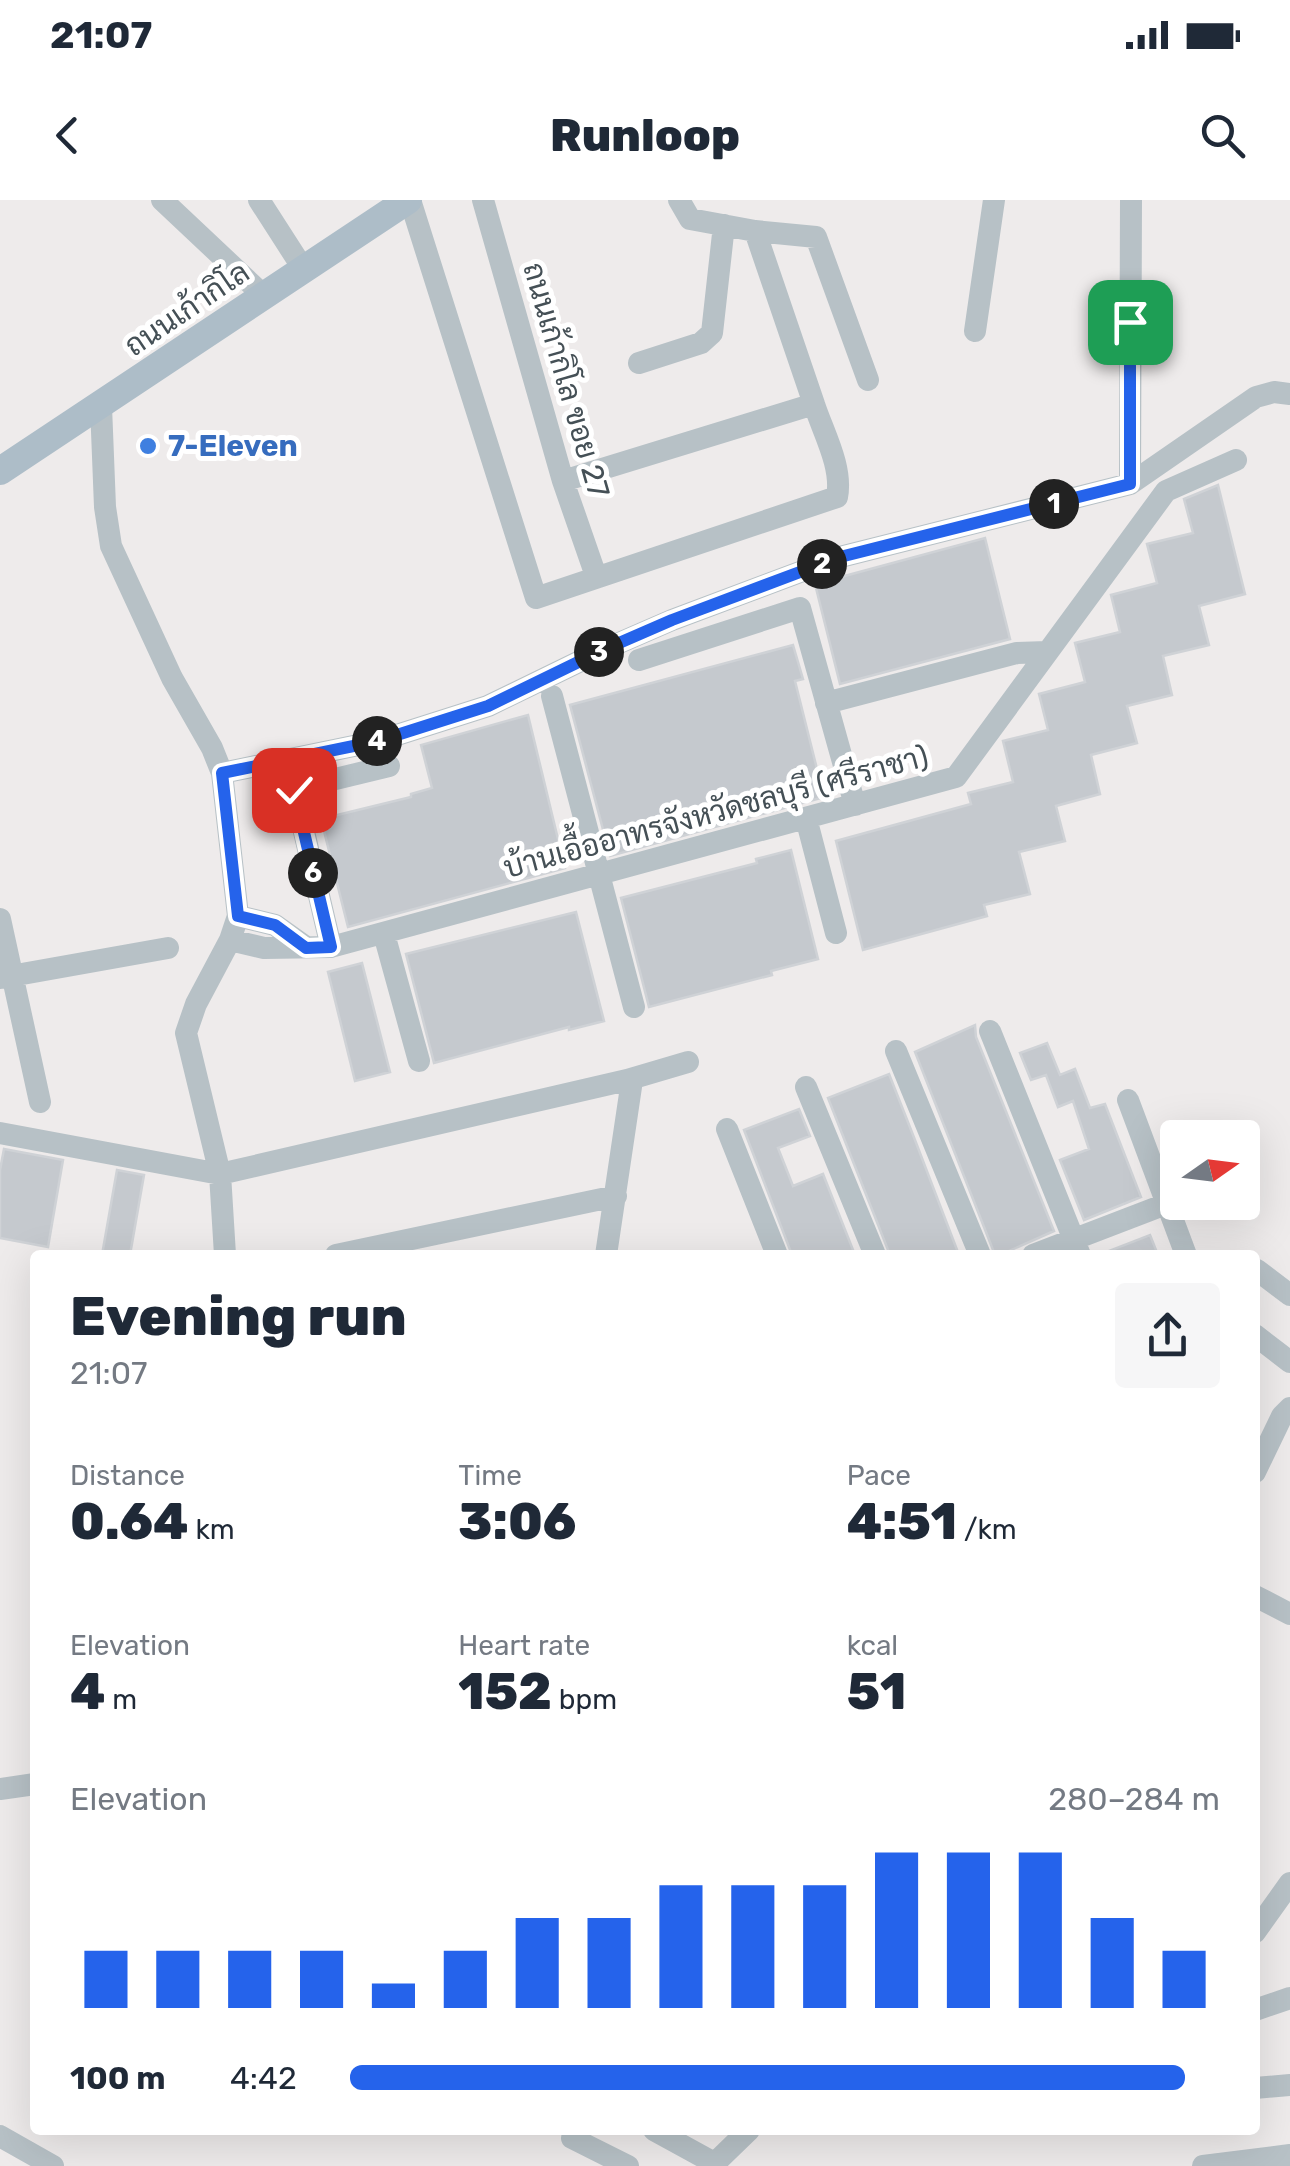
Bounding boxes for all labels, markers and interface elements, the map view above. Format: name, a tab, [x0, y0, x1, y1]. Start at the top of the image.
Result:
text: 21:07	[50, 12, 152, 58]
icon: back	[40, 108, 95, 163]
icon: search	[1195, 108, 1250, 163]
text: Runloop	[550, 109, 740, 162]
street label: ถนนเก้ากิโล	[116, 252, 256, 364]
street label: ถนนเก้ากิโล ขอย 27	[515, 257, 620, 502]
pin	[1088, 280, 1173, 365]
icon: arrive	[1103, 295, 1158, 350]
place label: 7-Eleven	[168, 428, 298, 464]
marker: 7-Eleven	[137, 435, 159, 457]
pin: 1	[1029, 479, 1079, 529]
text: 1	[1047, 487, 1061, 520]
pin: 2	[797, 539, 847, 589]
text: 2	[813, 547, 831, 580]
pin: 3	[574, 627, 624, 677]
text: 3	[590, 635, 608, 668]
pin: 4	[352, 716, 402, 766]
text: 4	[367, 724, 387, 757]
street label: บ้านเอื้ออาทรจังหวัดชลบุรี (ศรีราชา)	[497, 729, 933, 889]
pin	[252, 748, 337, 833]
icon: check	[267, 763, 322, 818]
pin: 6	[288, 848, 338, 898]
text: 6	[304, 856, 322, 889]
north arrow	[1160, 1120, 1260, 1220]
map controls	[1160, 1120, 1260, 1220]
button: share	[1115, 1283, 1220, 1388]
text: Evening run	[70, 1284, 407, 1349]
text: 21:07	[70, 1354, 147, 1392]
text: Distance	[70, 1459, 185, 1492]
text: Time	[458, 1459, 522, 1492]
text: Pace	[847, 1459, 911, 1492]
text: 0.64	[70, 1492, 189, 1552]
text: 3:06	[458, 1492, 576, 1552]
text: 4:51	[847, 1492, 957, 1552]
text: km	[189, 1513, 235, 1546]
text: /km	[957, 1513, 1017, 1546]
text: Elevation	[70, 1629, 190, 1662]
text: Heart rate	[458, 1629, 590, 1662]
text: kcal	[847, 1629, 898, 1662]
text: 4	[70, 1662, 105, 1722]
text: 152	[458, 1662, 552, 1722]
text: 51	[847, 1662, 906, 1722]
text: m	[105, 1683, 137, 1716]
text: bpm	[552, 1683, 617, 1716]
text: Elevation	[70, 1780, 207, 1818]
text: 280–284 m	[1048, 1780, 1220, 1818]
text: 100 m	[70, 2059, 166, 2097]
text: 4:42	[230, 2059, 297, 2097]

